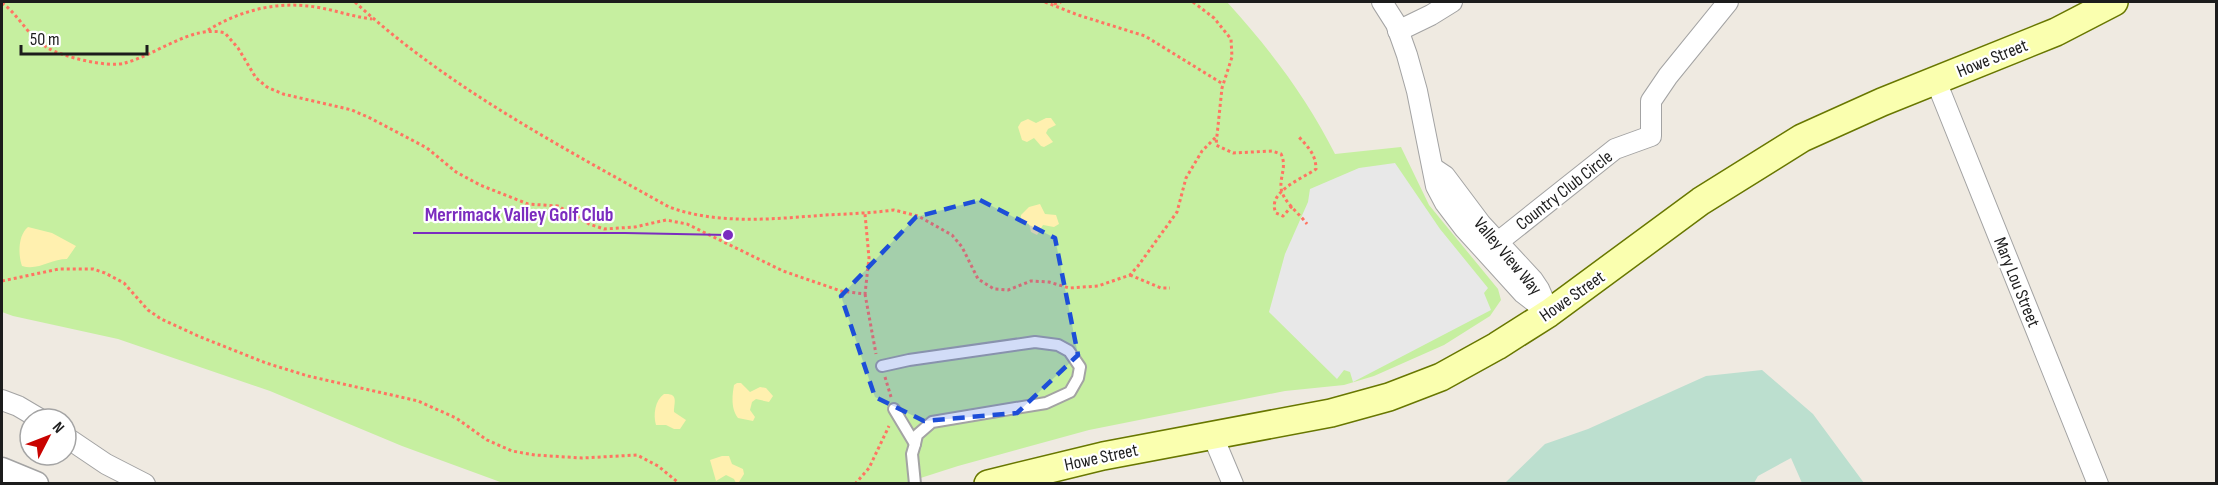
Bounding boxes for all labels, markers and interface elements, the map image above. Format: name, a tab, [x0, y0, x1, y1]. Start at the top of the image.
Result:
scale bar	[21, 18, 147, 56]
text: 50 m	[30, 29, 60, 50]
street label: Howe Street	[1954, 35, 2031, 82]
street label: Country Club Circle	[1512, 146, 1617, 235]
callout: Merrimack Valley Golf Club	[413, 195, 625, 233]
text: Merrimack Valley Golf Club	[425, 203, 613, 227]
street label: Valley View Way	[1469, 213, 1546, 299]
street label: Mary Lou Street	[1989, 234, 2044, 331]
street label: Howe Street	[1536, 266, 1609, 326]
north arrow	[18, 407, 78, 467]
text: N	[48, 418, 68, 437]
street label: Howe Street	[1062, 439, 1140, 476]

